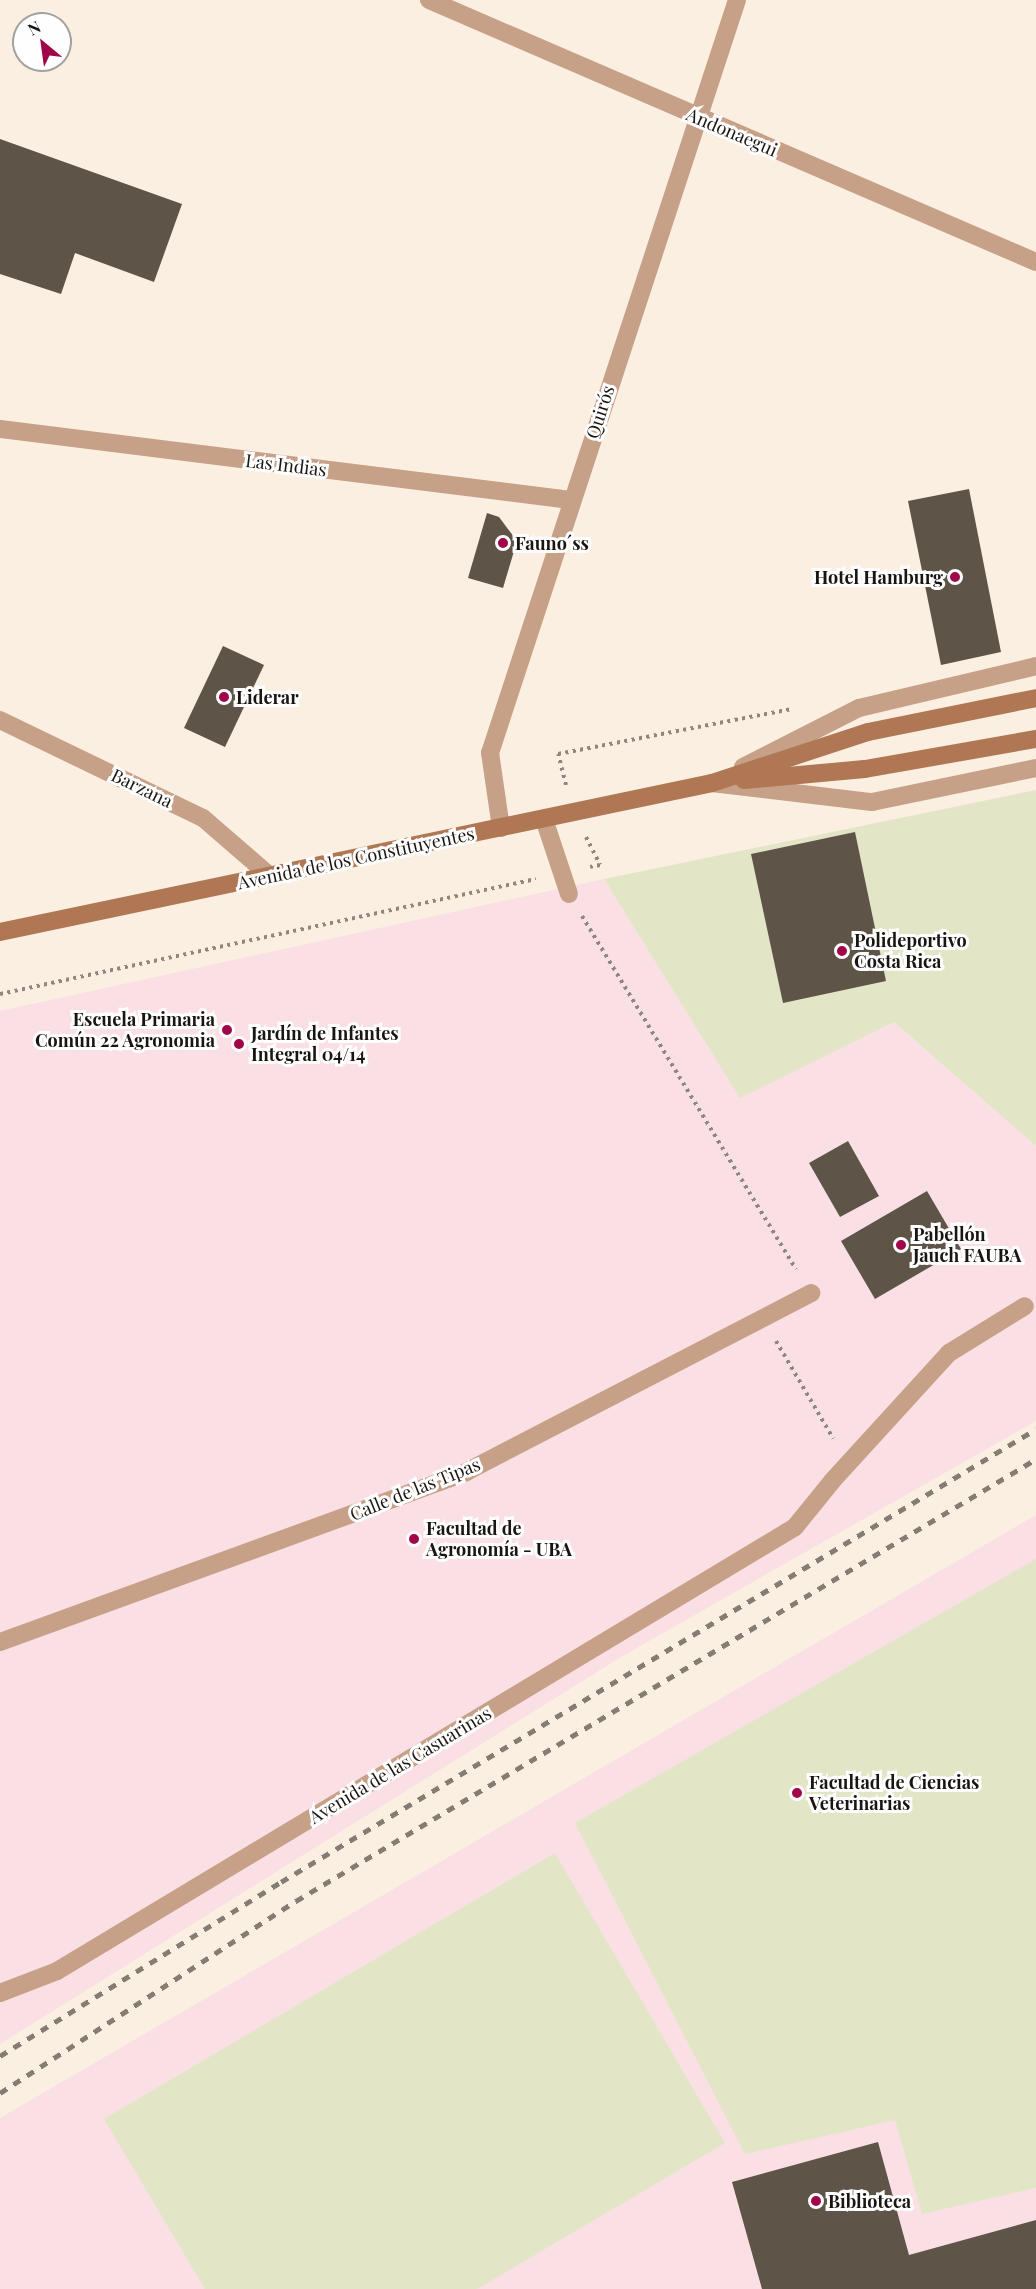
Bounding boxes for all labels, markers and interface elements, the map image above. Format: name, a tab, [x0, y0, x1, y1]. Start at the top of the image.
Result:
north arrow	[12, 12, 72, 72]
text: N	[24, 16, 44, 40]
street label: Andonaegui	[683, 103, 781, 161]
street label: Quirós	[581, 383, 619, 441]
street label: Las Indias	[244, 449, 328, 481]
place label: Fauno´ss	[515, 532, 589, 554]
marker: Fauno´ss	[496, 536, 510, 550]
place label: Hotel Hamburg	[814, 566, 943, 588]
marker: Hotel Hamburg	[948, 570, 962, 584]
place label: Liderar	[236, 686, 299, 708]
marker: Liderar	[217, 690, 231, 704]
street label: Barzana	[108, 764, 176, 812]
street label: Avenida de los Constituyentes	[235, 822, 477, 894]
place label: Polideportivo Costa Rica	[854, 930, 967, 972]
marker: Polideportivo Costa Rica	[835, 944, 849, 958]
place label: Escuela Primaria Común 22 Agronomia	[34, 1009, 215, 1052]
marker: Escuela Primaria Común 22 Agronomia	[220, 1023, 234, 1037]
place label: Jardín de Infantes Integral 04/14	[251, 1023, 399, 1066]
marker: Jardín de Infantes Integral 04/14	[232, 1037, 246, 1051]
place label: Pabellón Jauch FAUBA	[913, 1224, 1021, 1266]
marker: Pabellón Jauch FAUBA	[894, 1238, 908, 1252]
street label: Calle de las Tipas	[346, 1453, 484, 1525]
place label: Facultad de Agronomía - UBA	[426, 1518, 572, 1561]
marker: Facultad de Agronomía - UBA	[407, 1532, 421, 1546]
street label: Avenida de las Casuarinas	[305, 1702, 495, 1828]
place label: Facultad de Ciencias Veterinarias	[809, 1772, 979, 1814]
marker: Facultad de Ciencias Veterinarias	[790, 1786, 804, 1800]
place label: Biblioteca	[828, 2190, 911, 2212]
marker: Biblioteca	[809, 2194, 823, 2208]

